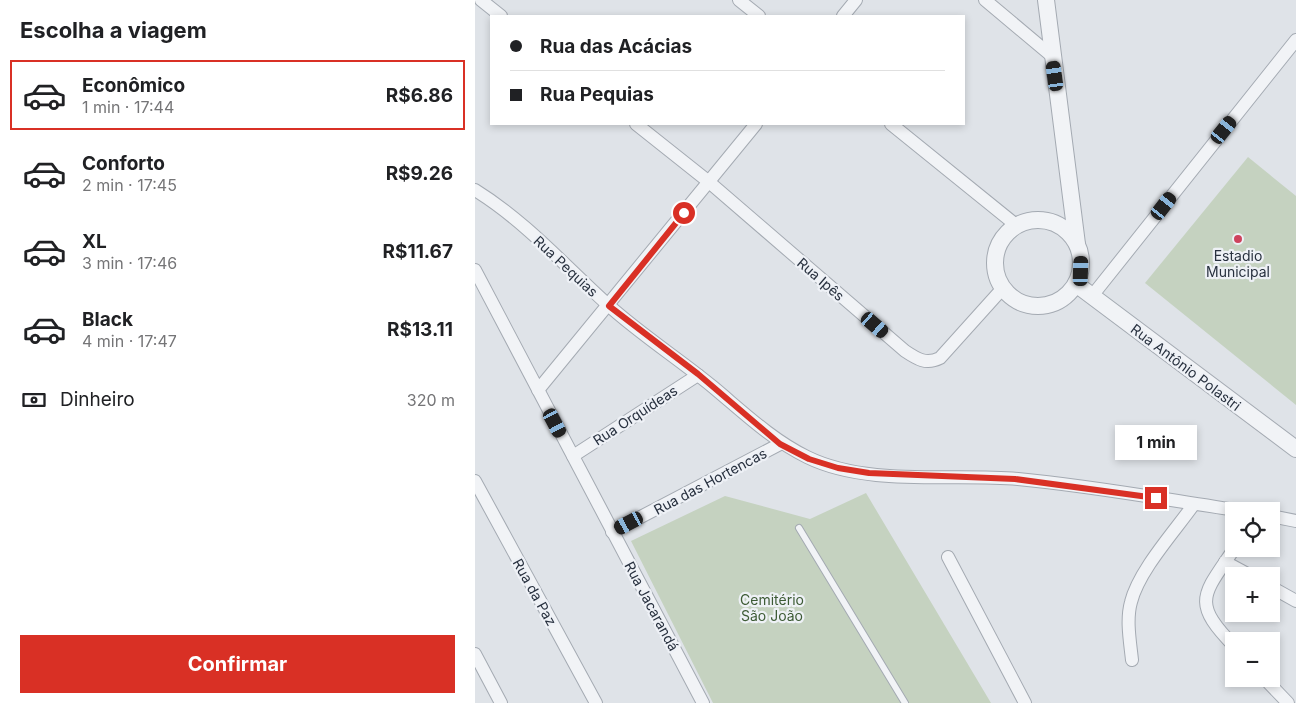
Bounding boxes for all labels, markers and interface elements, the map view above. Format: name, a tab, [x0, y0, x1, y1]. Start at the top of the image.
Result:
text: Escolha a viagem	[20, 17, 207, 43]
text: Rua das Acácias	[540, 35, 692, 58]
car	[1045, 60, 1064, 92]
icon: car	[22, 73, 67, 118]
text: Econômico	[82, 74, 185, 97]
text: Rua Pequias	[540, 83, 654, 106]
text: R$6.86	[386, 84, 453, 107]
text: 1 min · 17:44	[82, 97, 174, 117]
car	[1208, 114, 1239, 146]
icon: car	[22, 151, 67, 196]
text: Conforto	[82, 152, 165, 175]
text: R$9.26	[386, 162, 453, 185]
text: 2 min · 17:45	[82, 175, 177, 195]
car	[1148, 190, 1179, 222]
route start	[673, 202, 695, 224]
icon: car	[22, 229, 67, 274]
text: XL	[82, 230, 107, 253]
street label: Rua Pequias	[530, 232, 602, 300]
marker: Estadio Municipal	[1232, 233, 1244, 245]
text: R$11.67	[383, 240, 453, 263]
place label: Estadio Municipal	[1206, 247, 1270, 280]
text: 3 min · 17:46	[82, 253, 177, 273]
street label: Rua Ipês	[794, 254, 848, 304]
car	[1072, 256, 1089, 286]
icon: car	[22, 307, 67, 352]
text: Black	[82, 308, 133, 331]
car	[858, 309, 891, 341]
text: R$13.11	[387, 318, 453, 341]
street label: Rua Antônio Polastri	[1128, 320, 1244, 414]
text: 4 min · 17:47	[82, 331, 177, 351]
street label: Rua Orquídeas	[590, 381, 680, 449]
icon: cash	[20, 386, 48, 414]
text: Dinheiro	[60, 388, 135, 411]
text: 320 m	[407, 390, 455, 410]
car	[541, 406, 568, 440]
callout: 1 min	[1115, 426, 1197, 460]
text: 1 min	[1136, 432, 1176, 452]
street label: Rua das Hortencas	[651, 444, 769, 518]
route end	[1145, 487, 1167, 509]
map controls	[1225, 502, 1280, 687]
button: locate	[1225, 502, 1280, 557]
car	[612, 509, 645, 537]
street label: Rua da Paz	[510, 556, 560, 628]
street label: Rua Jacarandá	[621, 558, 683, 654]
button: +	[1225, 567, 1280, 622]
park label: Cemitério São João	[740, 591, 804, 624]
button: −	[1225, 632, 1280, 687]
button: Confirmar	[20, 635, 455, 693]

